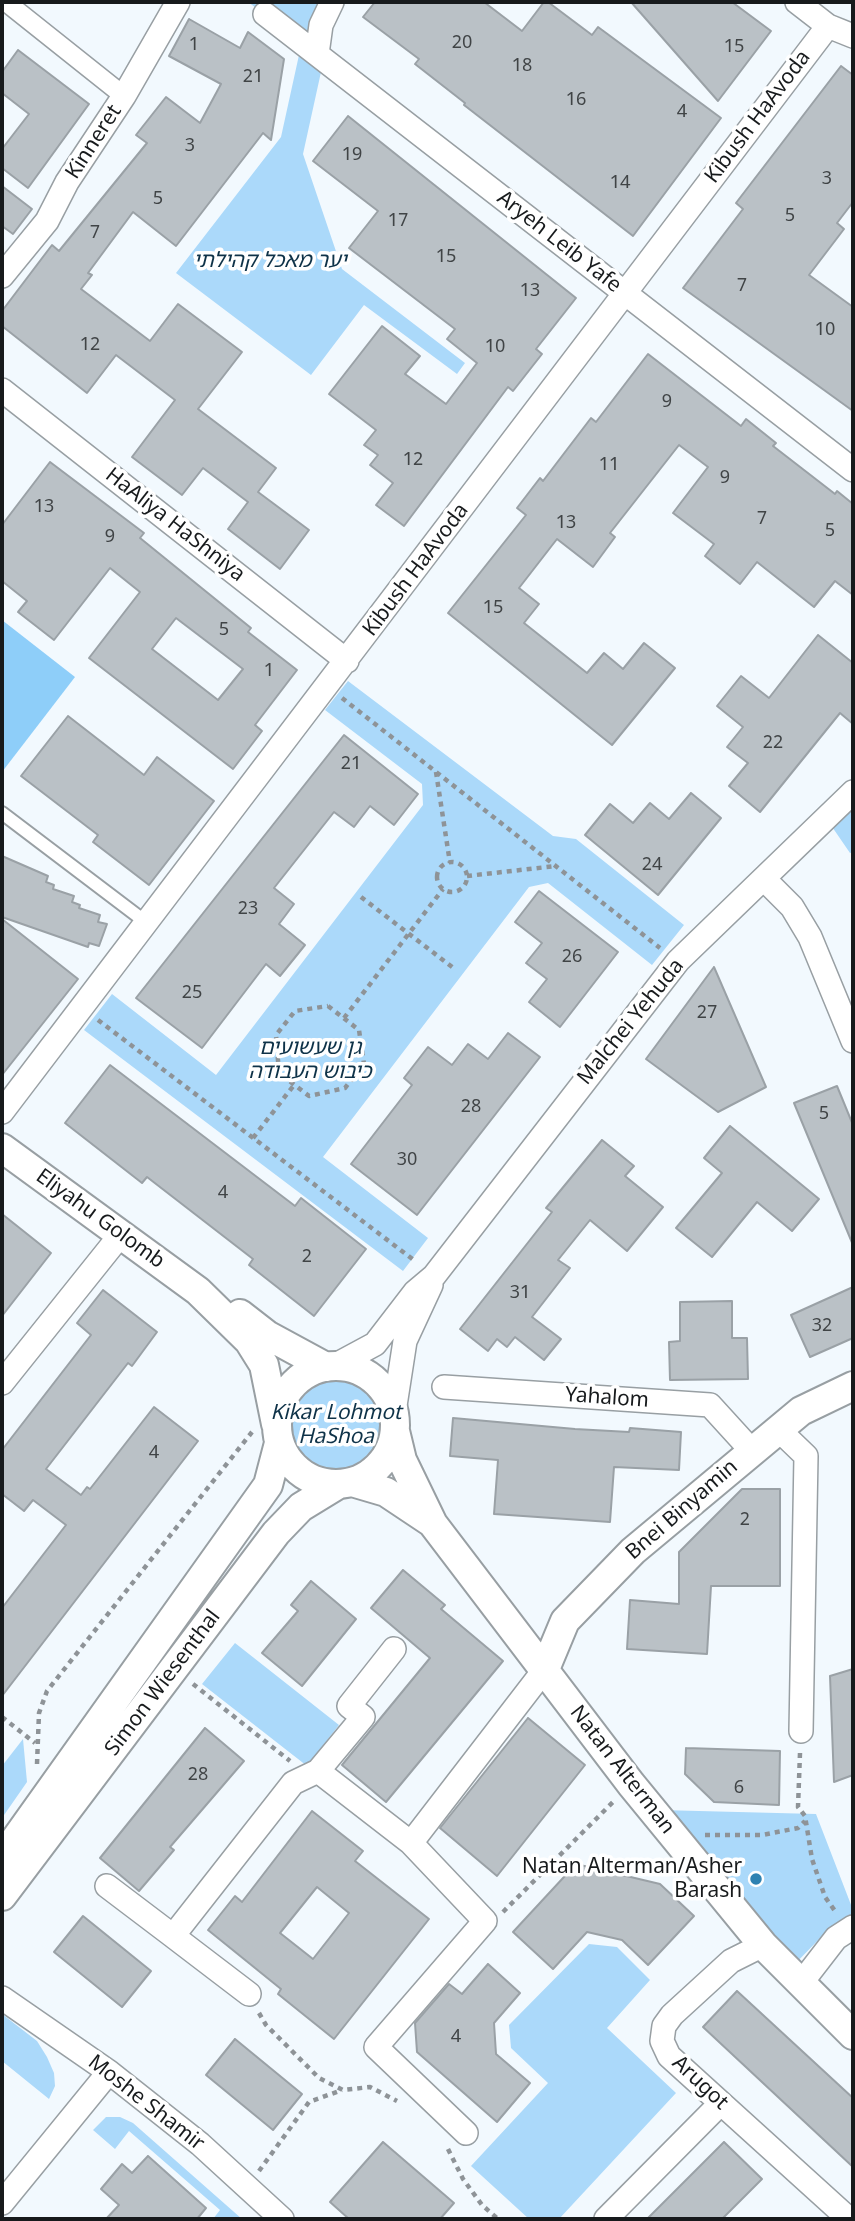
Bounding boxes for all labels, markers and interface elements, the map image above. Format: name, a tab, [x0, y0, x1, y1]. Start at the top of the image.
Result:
house number: 20	[452, 32, 472, 54]
house number: 1	[189, 34, 199, 56]
house number: 15	[724, 36, 744, 58]
street label: Kibush HaAvoda	[700, 46, 816, 188]
house number: 18	[512, 55, 532, 77]
house number: 21	[243, 66, 263, 88]
house number: 16	[566, 89, 586, 111]
street label: Kinneret	[61, 100, 127, 184]
house number: 4	[677, 101, 687, 123]
house number: 3	[185, 135, 195, 157]
house number: 19	[342, 144, 362, 166]
house number: 3	[822, 168, 832, 190]
house number: 14	[610, 172, 630, 194]
street label: Aryeh Leib Yafe	[492, 186, 626, 298]
house number: 5	[153, 188, 163, 210]
house number: 5	[785, 205, 795, 227]
house number: 17	[388, 210, 408, 232]
house number: 7	[90, 222, 100, 244]
house number: 15	[436, 246, 456, 268]
park label: יער מאכל קהילתי	[193, 248, 347, 274]
house number: 7	[737, 275, 747, 297]
house number: 13	[520, 280, 540, 302]
house number: 10	[815, 319, 835, 341]
house number: 12	[80, 334, 100, 356]
house number: 10	[485, 336, 505, 358]
house number: 9	[662, 391, 672, 413]
house number: 12	[403, 449, 423, 471]
house number: 11	[599, 454, 619, 476]
street label: HaAliya HaShniya	[100, 463, 250, 587]
house number: 9	[720, 467, 730, 489]
house number: 13	[34, 496, 54, 518]
street label: Kibush HaAvoda	[358, 499, 474, 641]
house number: 7	[757, 508, 767, 530]
house number: 13	[556, 512, 576, 534]
house number: 5	[825, 520, 835, 542]
house number: 9	[105, 526, 115, 548]
house number: 15	[483, 597, 503, 619]
house number: 5	[219, 619, 229, 641]
house number: 1	[264, 660, 274, 682]
house number: 22	[763, 732, 783, 754]
house number: 21	[341, 753, 361, 775]
house number: 24	[642, 854, 662, 876]
house number: 23	[238, 898, 258, 920]
house number: 26	[562, 946, 582, 968]
street label: Malchei Yehuda	[573, 954, 689, 1090]
house number: 25	[182, 982, 202, 1004]
house number: 27	[697, 1002, 717, 1024]
park label: גן שעשועים כיבוש העבודה	[248, 1035, 372, 1085]
house number: 28	[461, 1096, 481, 1118]
house number: 5	[819, 1103, 829, 1125]
house number: 30	[397, 1149, 417, 1171]
street label: Eliyahu Golomb	[31, 1164, 169, 1274]
house number: 4	[218, 1182, 228, 1204]
house number: 2	[302, 1246, 312, 1268]
house number: 31	[510, 1282, 530, 1304]
house number: 32	[812, 1315, 832, 1337]
street label: Yahalom	[564, 1383, 650, 1413]
park label: Kikar Lohmot HaShoa	[270, 1400, 402, 1450]
house number: 4	[149, 1442, 159, 1464]
street label: Bnei Binyamin	[621, 1455, 743, 1565]
house number: 2	[740, 1509, 750, 1531]
street label: Simon Wiesenthal	[100, 1605, 226, 1761]
street label: Natan Alterman	[564, 1701, 680, 1839]
house number: 28	[188, 1764, 208, 1786]
house number: 6	[734, 1777, 744, 1799]
place label: Natan Alterman/Asher Barash	[522, 1854, 742, 1904]
marker: Natan Alterman/Asher Barash	[748, 1871, 764, 1887]
house number: 4	[451, 2026, 461, 2048]
street label: Moshe Shamir	[83, 2050, 209, 2156]
street label: Arugot	[667, 2051, 733, 2115]

